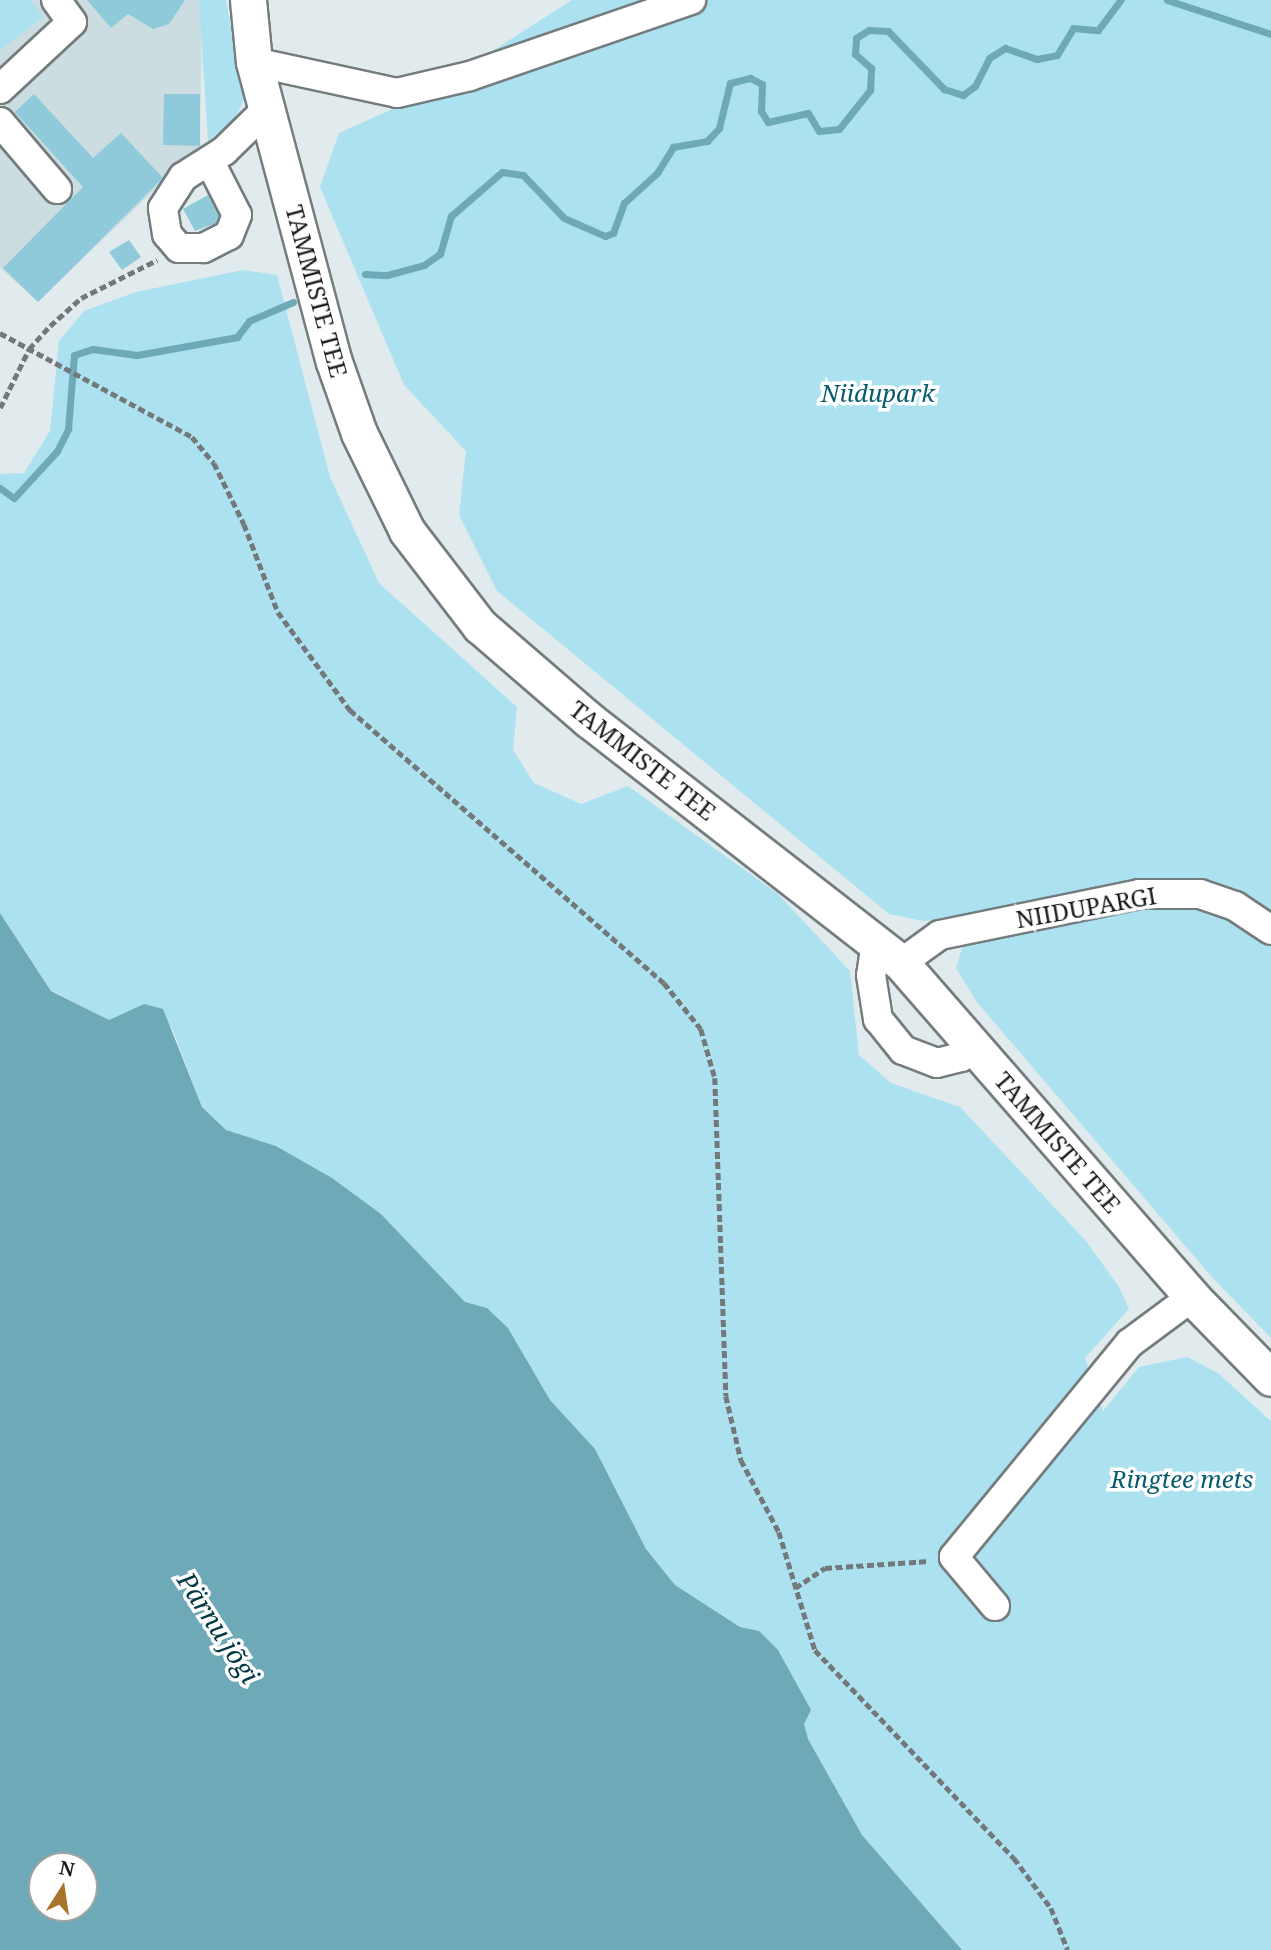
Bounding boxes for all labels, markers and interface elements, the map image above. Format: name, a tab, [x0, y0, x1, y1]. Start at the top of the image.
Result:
street label: TAMMISTE TEE	[280, 202, 354, 380]
park label: Niidupark	[821, 379, 935, 407]
street label: TAMMISTE TEE	[564, 694, 722, 826]
street label: NIIDUPARGI	[1014, 880, 1158, 934]
street label: TAMMISTE TEE	[989, 1066, 1127, 1218]
park label: Ringtee mets	[1111, 1465, 1253, 1493]
water label: Pärnu jõgi	[171, 1567, 265, 1689]
north arrow	[28, 1852, 98, 1922]
text: N	[57, 1854, 77, 1883]

